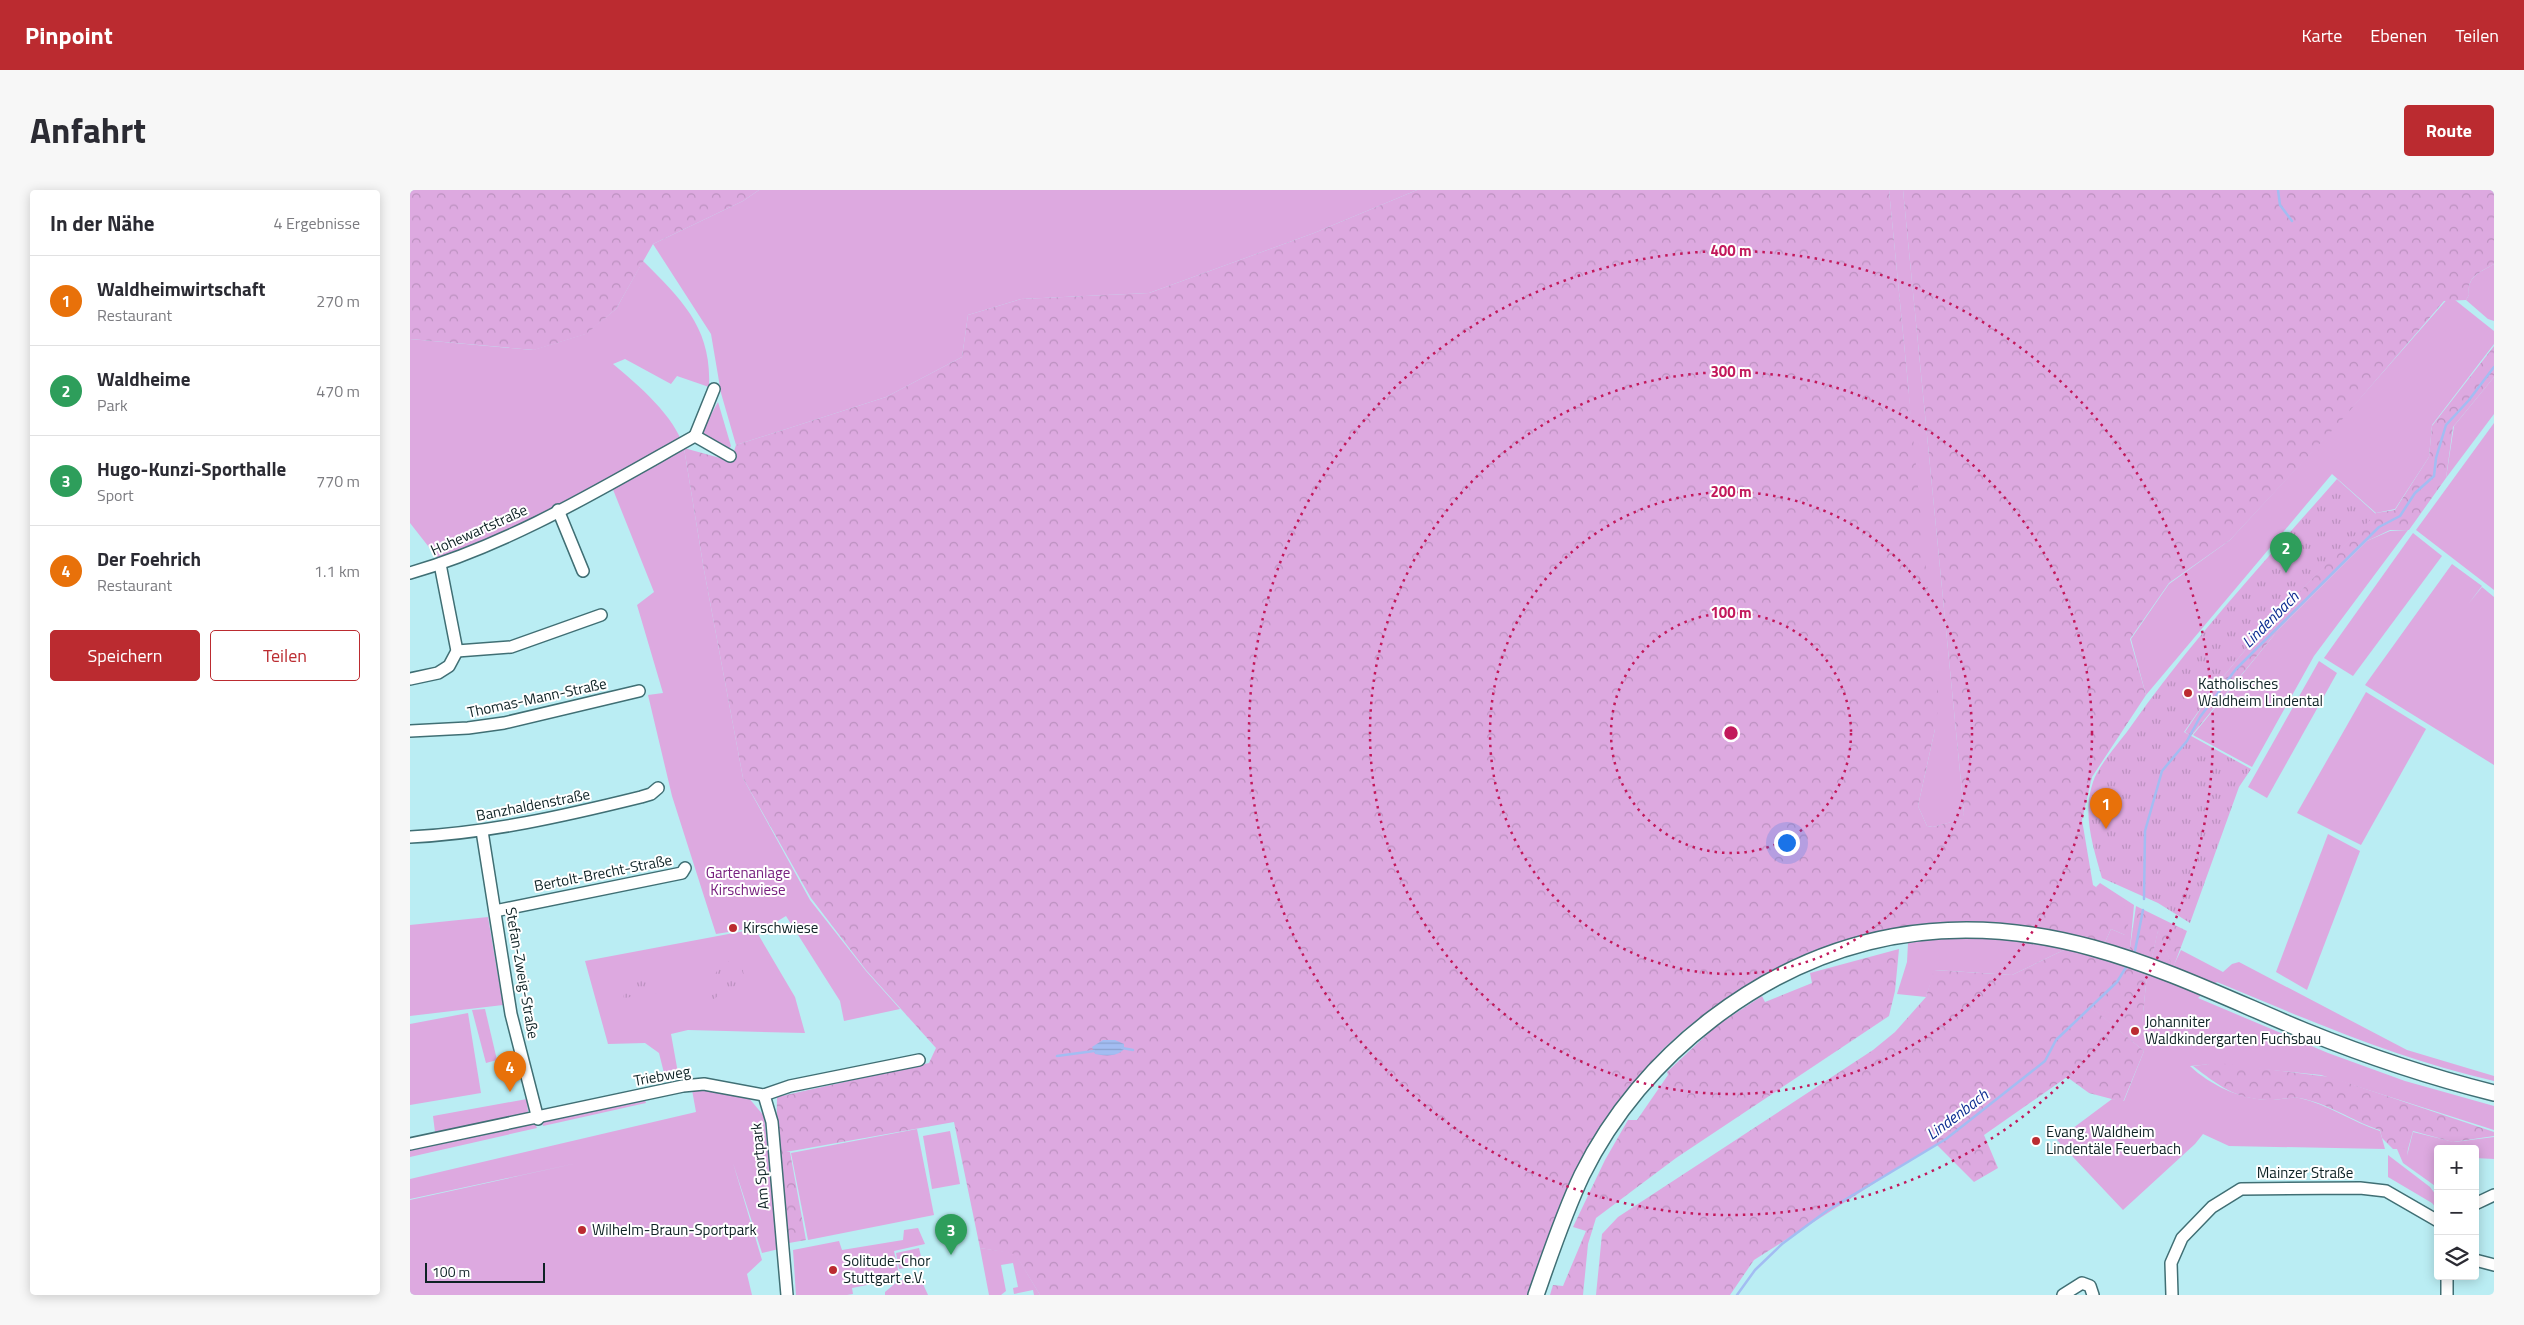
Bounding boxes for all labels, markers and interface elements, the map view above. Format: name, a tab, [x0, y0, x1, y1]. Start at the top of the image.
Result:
text: Pinpoint	[25, 17, 113, 53]
text: Karte	[2301, 22, 2342, 49]
text: Ebenen	[2370, 22, 2427, 49]
text: Teilen	[2455, 22, 2499, 49]
text: Anfahrt	[30, 103, 146, 157]
button: Route	[2404, 105, 2494, 156]
text: In der Nähe	[50, 207, 155, 239]
text: 4 Ergebnisse	[273, 211, 360, 235]
text: 400 m	[1710, 239, 1752, 262]
text: Waldheimwirtschaft	[97, 274, 266, 303]
text: 1	[62, 289, 70, 313]
text: 270 m	[316, 289, 360, 313]
text: Restaurant	[97, 303, 172, 327]
text: 300 m	[1710, 360, 1752, 383]
text: Waldheime	[97, 364, 190, 393]
text: 2	[62, 379, 70, 403]
text: 470 m	[316, 379, 360, 403]
text: Park	[97, 393, 128, 417]
text: Hugo-Kunzi-Sporthalle	[97, 454, 286, 483]
text: 3	[62, 469, 70, 493]
text: 770 m	[316, 469, 360, 493]
text: 200 m	[1710, 480, 1752, 503]
text: Sport	[97, 483, 134, 507]
street label: Hohewartstraße	[427, 498, 531, 561]
pin: 2	[2270, 532, 2302, 573]
text: Der Foehrich	[97, 544, 201, 573]
text: 4	[62, 559, 70, 583]
text: 1.1 km	[314, 559, 360, 583]
text: Restaurant	[97, 573, 172, 597]
water label: Lindenbach	[2236, 584, 2305, 653]
text: 100 m	[1710, 601, 1752, 624]
button: Speichern	[50, 630, 200, 681]
button: Teilen	[210, 630, 360, 681]
street label: Thomas-Mann-Straße	[465, 672, 609, 724]
place label: Katholisches Waldheim Lindental	[2198, 672, 2323, 712]
marker: Katholisches Waldheim Lindental	[2182, 687, 2194, 699]
centre of rings	[1722, 724, 1740, 742]
street label: Banzhaldenstraße	[474, 782, 592, 827]
pin: 1	[2090, 788, 2122, 829]
your location	[1774, 830, 1800, 856]
street label: Bertolt-Brecht-Straße	[532, 848, 674, 897]
park label: Gartenanlage Kirschwiese	[706, 861, 790, 901]
street label: Stefan-Zweig-Straße	[500, 905, 545, 1041]
place label: Kirschwiese	[743, 916, 818, 939]
marker: Kirschwiese	[727, 922, 739, 934]
place label: Johanniter Waldkindergarten Fuchsbau	[2145, 1010, 2321, 1050]
marker: Johanniter Waldkindergarten Fuchsbau	[2129, 1025, 2141, 1037]
pin: 4	[494, 1051, 526, 1092]
street label: Triebweg	[632, 1059, 692, 1092]
water label: Lindenbach	[1921, 1082, 1994, 1145]
place label: Evang. Waldheim Lindentäle Feuerbach	[2046, 1120, 2181, 1160]
street label: Am Sportpark	[744, 1122, 775, 1210]
marker: Evang. Waldheim Lindentäle Feuerbach	[2030, 1135, 2042, 1147]
map controls	[2434, 1145, 2479, 1280]
button: +	[2434, 1145, 2479, 1190]
street label: Mainzer Straße	[2257, 1161, 2353, 1184]
button: −	[2434, 1190, 2479, 1235]
pin: 3	[935, 1214, 967, 1255]
place label: Wilhelm-Braun-Sportpark	[592, 1218, 757, 1241]
marker: Wilhelm-Braun-Sportpark	[576, 1224, 588, 1236]
button: layers	[2434, 1235, 2479, 1280]
place label: Solitude-Chor Stuttgart e.V.	[843, 1249, 930, 1289]
scale bar	[425, 1260, 545, 1283]
text: 100 m	[432, 1261, 470, 1282]
marker: Solitude-Chor Stuttgart e.V.	[827, 1264, 839, 1276]

